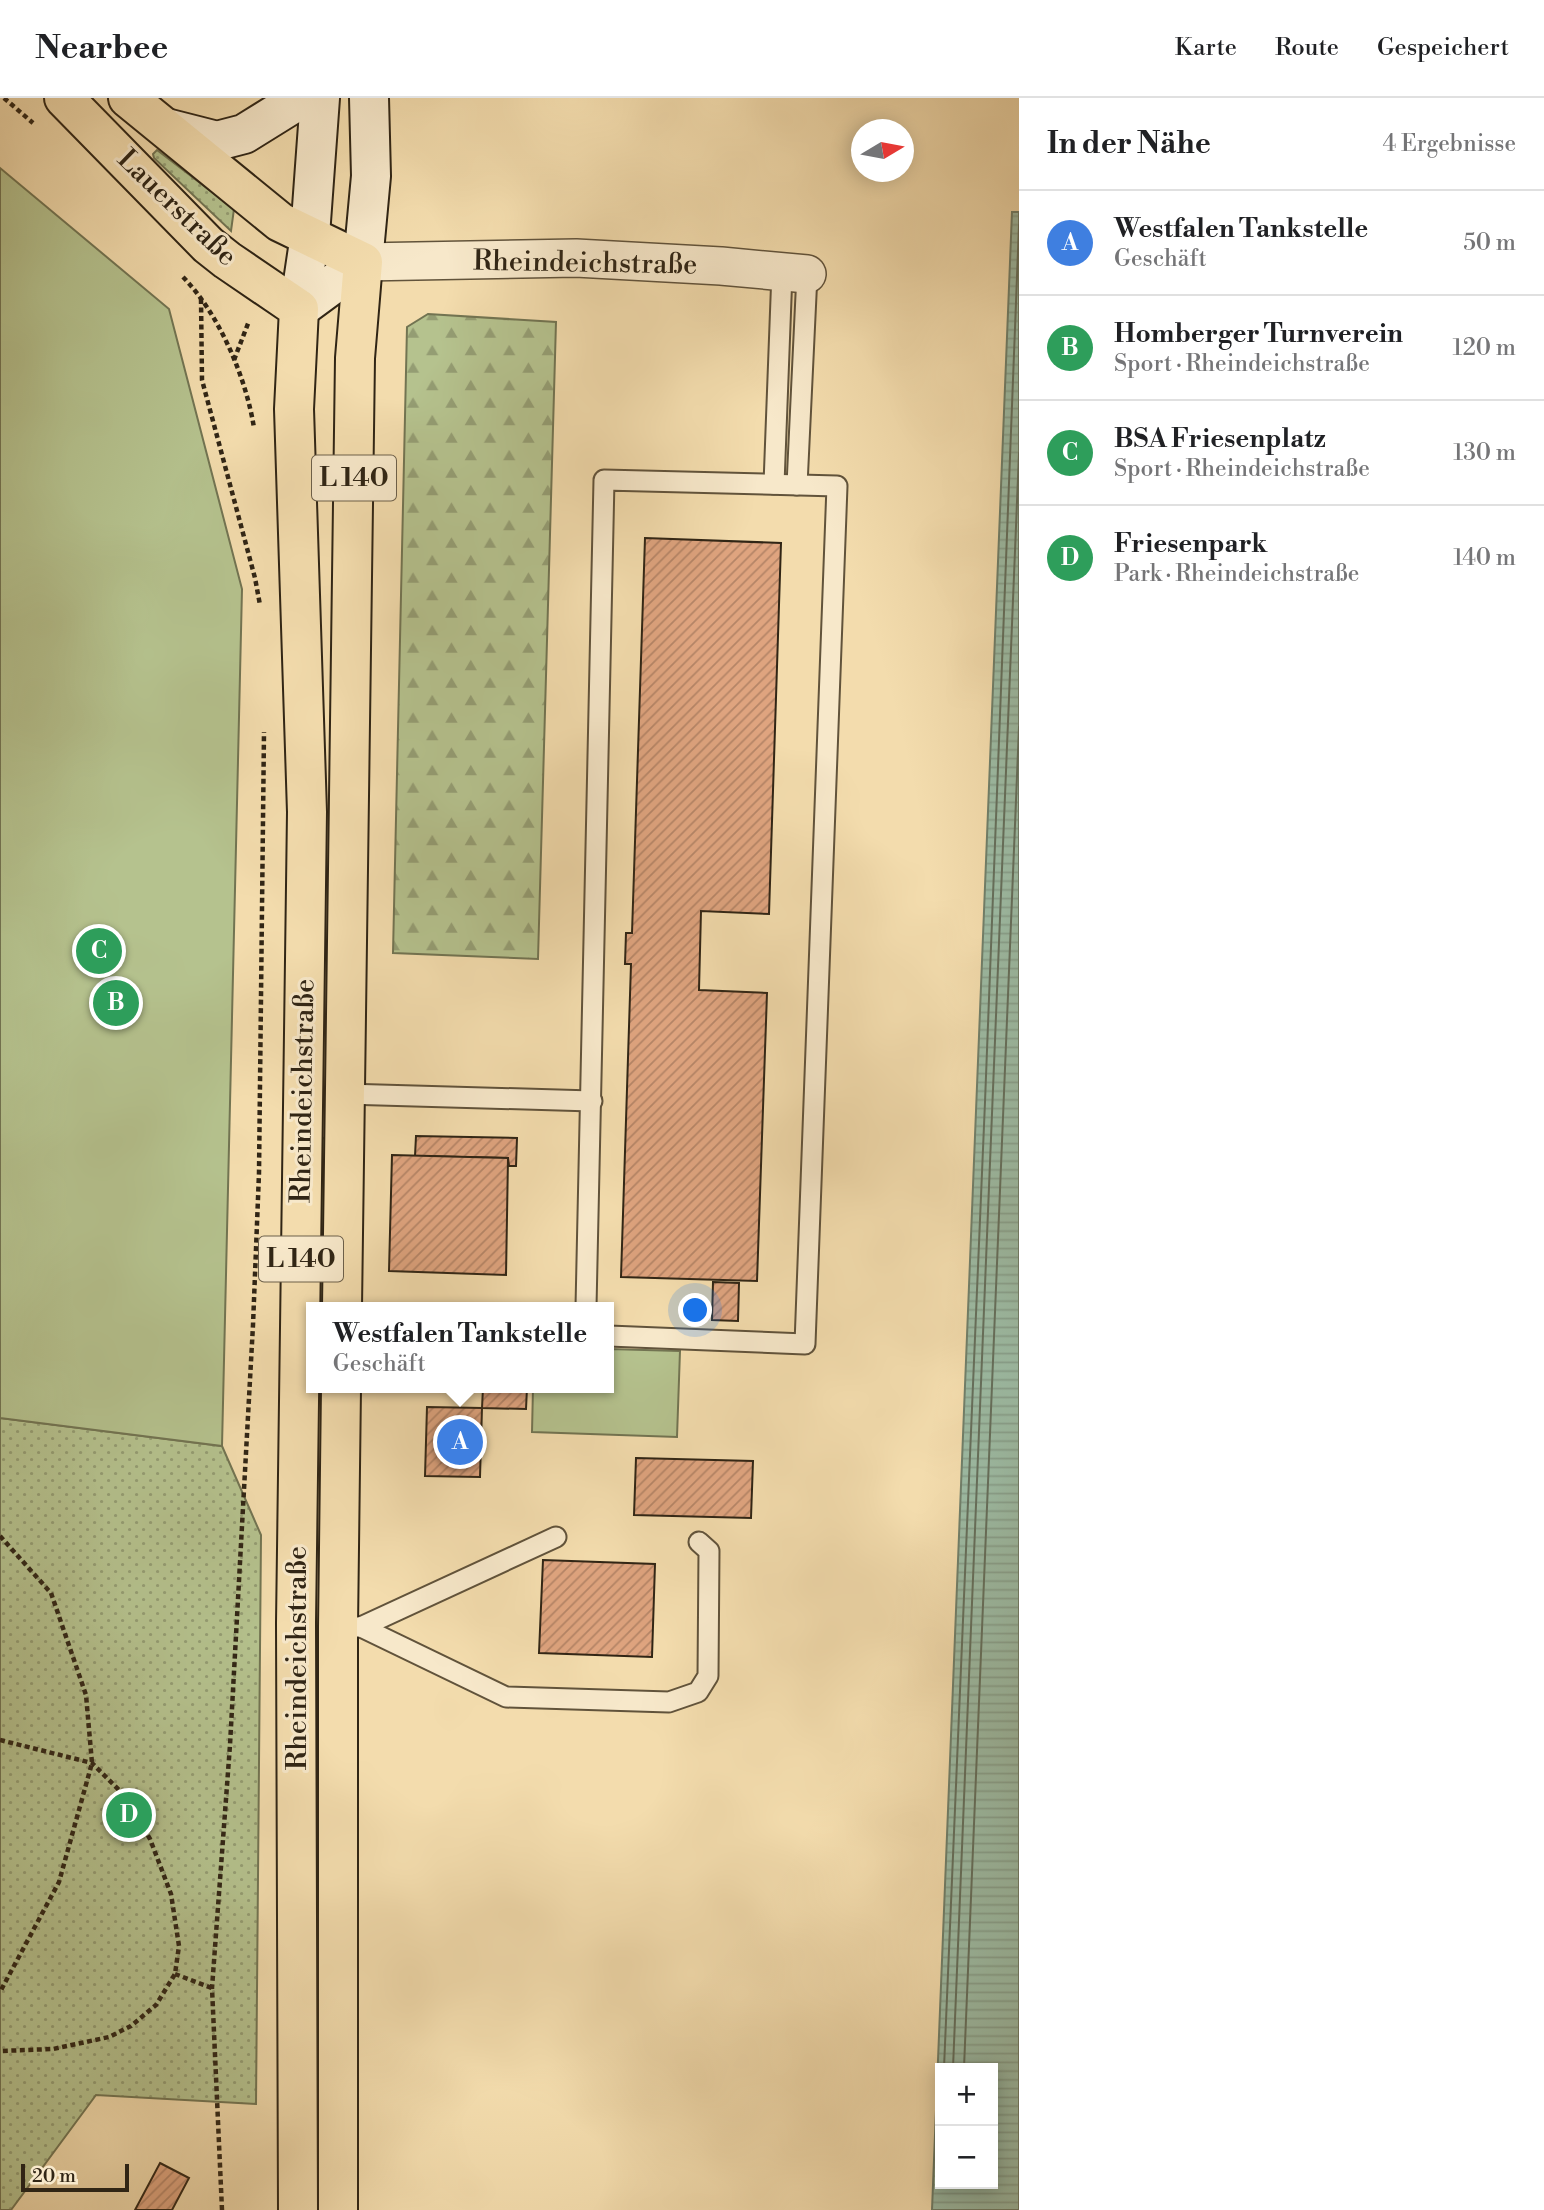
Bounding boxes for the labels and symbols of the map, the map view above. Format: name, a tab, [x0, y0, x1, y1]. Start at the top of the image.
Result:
north arrow	[851, 119, 914, 182]
street label: Lauerstraße	[110, 142, 244, 274]
street label: Rheindeichstraße	[473, 244, 697, 282]
road number: L 140	[312, 456, 396, 500]
pin: C	[76, 925, 122, 977]
pin: B	[93, 977, 139, 1029]
street label: Rheindeichstraße	[284, 979, 322, 1203]
road number: L 140	[259, 1236, 343, 1282]
your location	[678, 1293, 712, 1327]
pin: A	[437, 1416, 483, 1468]
street label: Rheindeichstraße	[280, 1546, 315, 1770]
pin: D	[106, 1789, 152, 1841]
scale bar	[21, 2161, 130, 2193]

